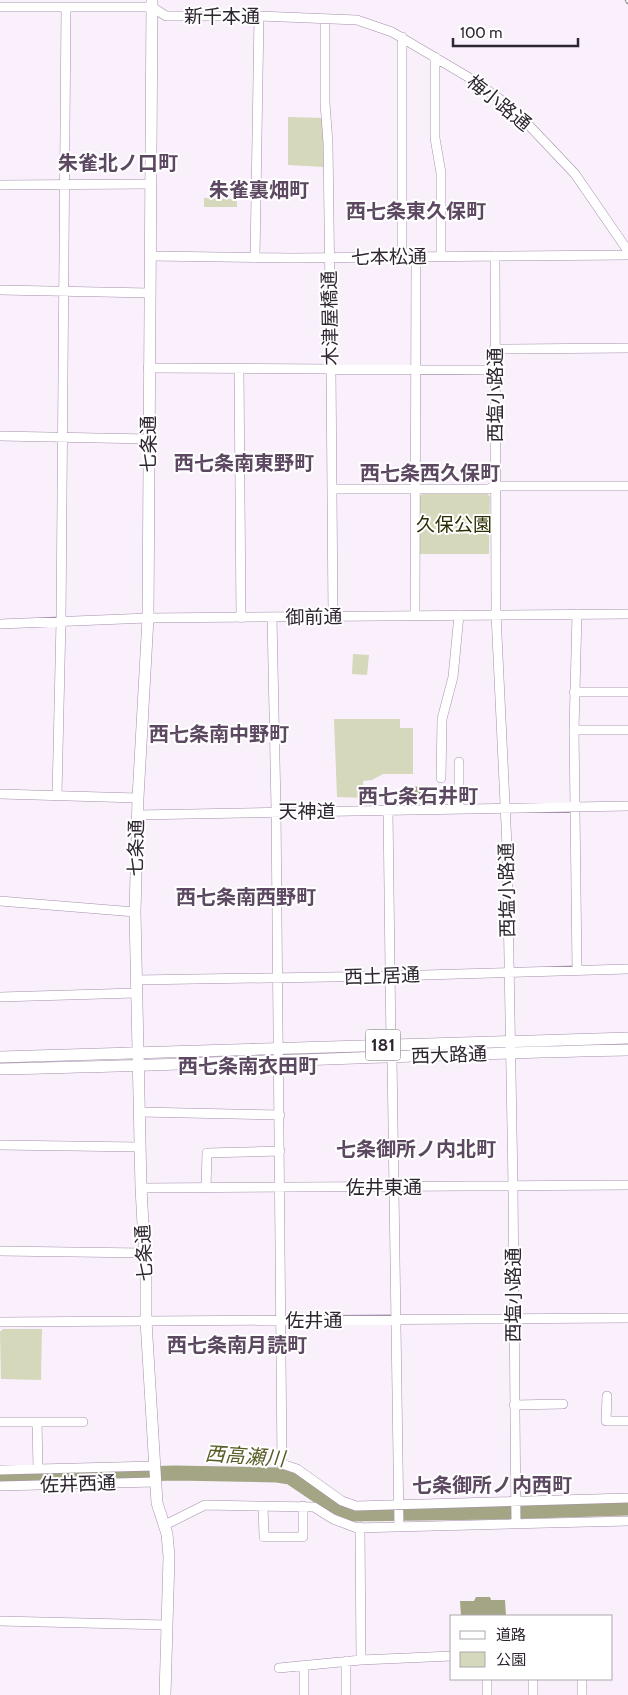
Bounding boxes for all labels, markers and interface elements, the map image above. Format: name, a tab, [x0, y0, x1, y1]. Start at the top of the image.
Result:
street label: 新千本通	[184, 5, 260, 28]
scale bar	[453, 15, 578, 47]
text: 100 m	[460, 24, 502, 42]
street label: 梅小路通	[462, 70, 536, 136]
district label: 朱雀北ノ口町	[58, 151, 178, 175]
district label: 朱雀裏畑町	[209, 178, 309, 202]
district label: 西七条東久保町	[346, 199, 486, 223]
street label: 七本松通	[351, 245, 427, 269]
street label: 木津屋橋通	[318, 270, 342, 366]
street label: 西塩小路通	[484, 347, 507, 443]
street label: 七条通	[137, 415, 160, 473]
district label: 西七条南東野町	[174, 451, 314, 475]
district label: 西七条西久保町	[360, 461, 500, 485]
park label: 久保公園	[416, 513, 492, 536]
street label: 御前通	[285, 605, 343, 629]
district label: 西七条南中野町	[149, 722, 289, 746]
district label: 西七条石井町	[358, 784, 478, 808]
street label: 天神道	[278, 800, 336, 823]
street label: 七条通	[124, 819, 148, 877]
street label: 西塩小路通	[495, 842, 519, 938]
district label: 西七条南西野町	[176, 885, 316, 909]
street label: 西土居通	[344, 963, 420, 989]
road number: 181	[366, 1030, 400, 1060]
street label: 西大路通	[411, 1042, 487, 1068]
district label: 西七条南衣田町	[178, 1054, 318, 1078]
district label: 七条御所ノ内北町	[336, 1137, 496, 1161]
street label: 佐井東通	[346, 1176, 422, 1199]
street label: 七条通	[131, 1224, 157, 1282]
street label: 西塩小路通	[502, 1247, 525, 1343]
street label: 佐井通	[285, 1309, 343, 1332]
district label: 西七条南月読町	[167, 1333, 307, 1357]
water label: 西高瀬川	[204, 1441, 288, 1471]
street label: 佐井西通	[40, 1471, 116, 1497]
district label: 七条御所ノ内西町	[412, 1473, 572, 1497]
legend	[450, 1615, 613, 1680]
text: 道路	[496, 1626, 526, 1644]
text: 公園	[496, 1651, 526, 1669]

